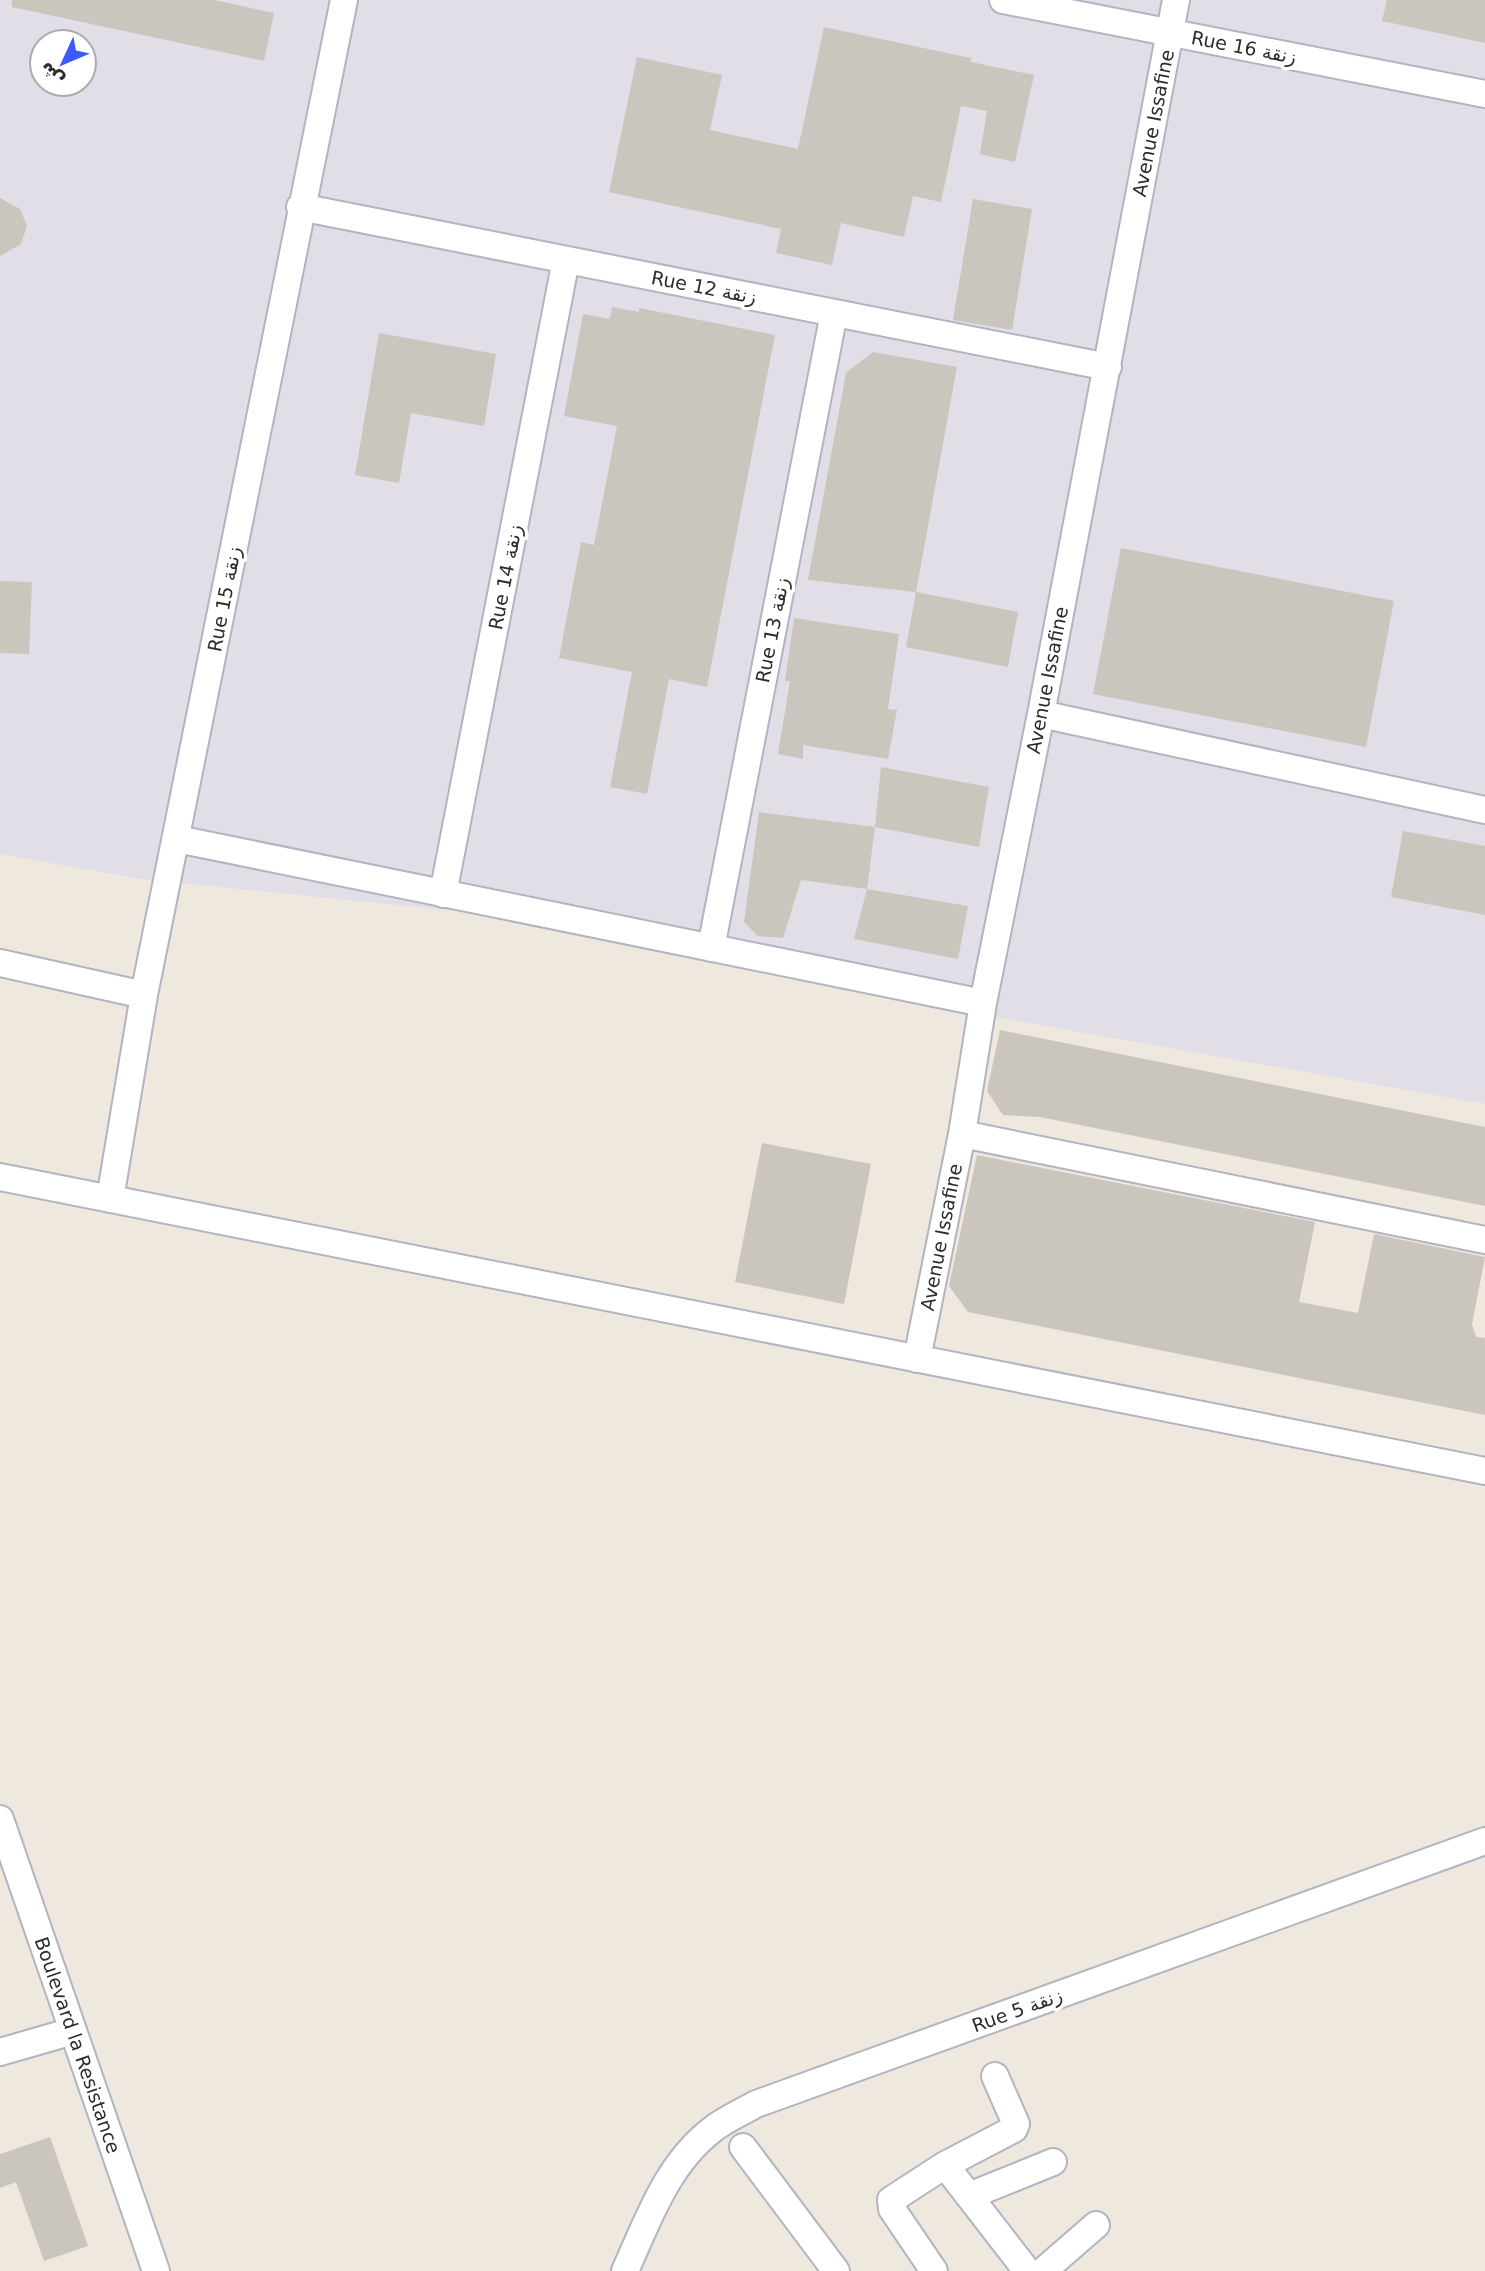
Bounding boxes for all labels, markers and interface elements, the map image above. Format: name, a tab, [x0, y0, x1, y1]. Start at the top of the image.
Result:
street label: Rue 16 زنقة	[1189, 26, 1298, 69]
north arrow	[28, 28, 98, 98]
street label: Avenue Issafine	[1128, 48, 1178, 198]
text: ش	[34, 57, 69, 92]
street label: Rue 12 زنقة	[649, 266, 758, 309]
street label: Rue 14 زنقة	[484, 523, 527, 632]
street label: Rue 15 زنقة	[203, 545, 246, 654]
street label: Rue 13 زنقة	[751, 576, 794, 685]
street label: Avenue Issafine	[1022, 605, 1072, 755]
street label: Avenue Issafine	[916, 1162, 966, 1312]
street label: Boulevard la Resistance	[31, 1934, 125, 2156]
street label: Rue 5 زنقة	[969, 1984, 1066, 2037]

